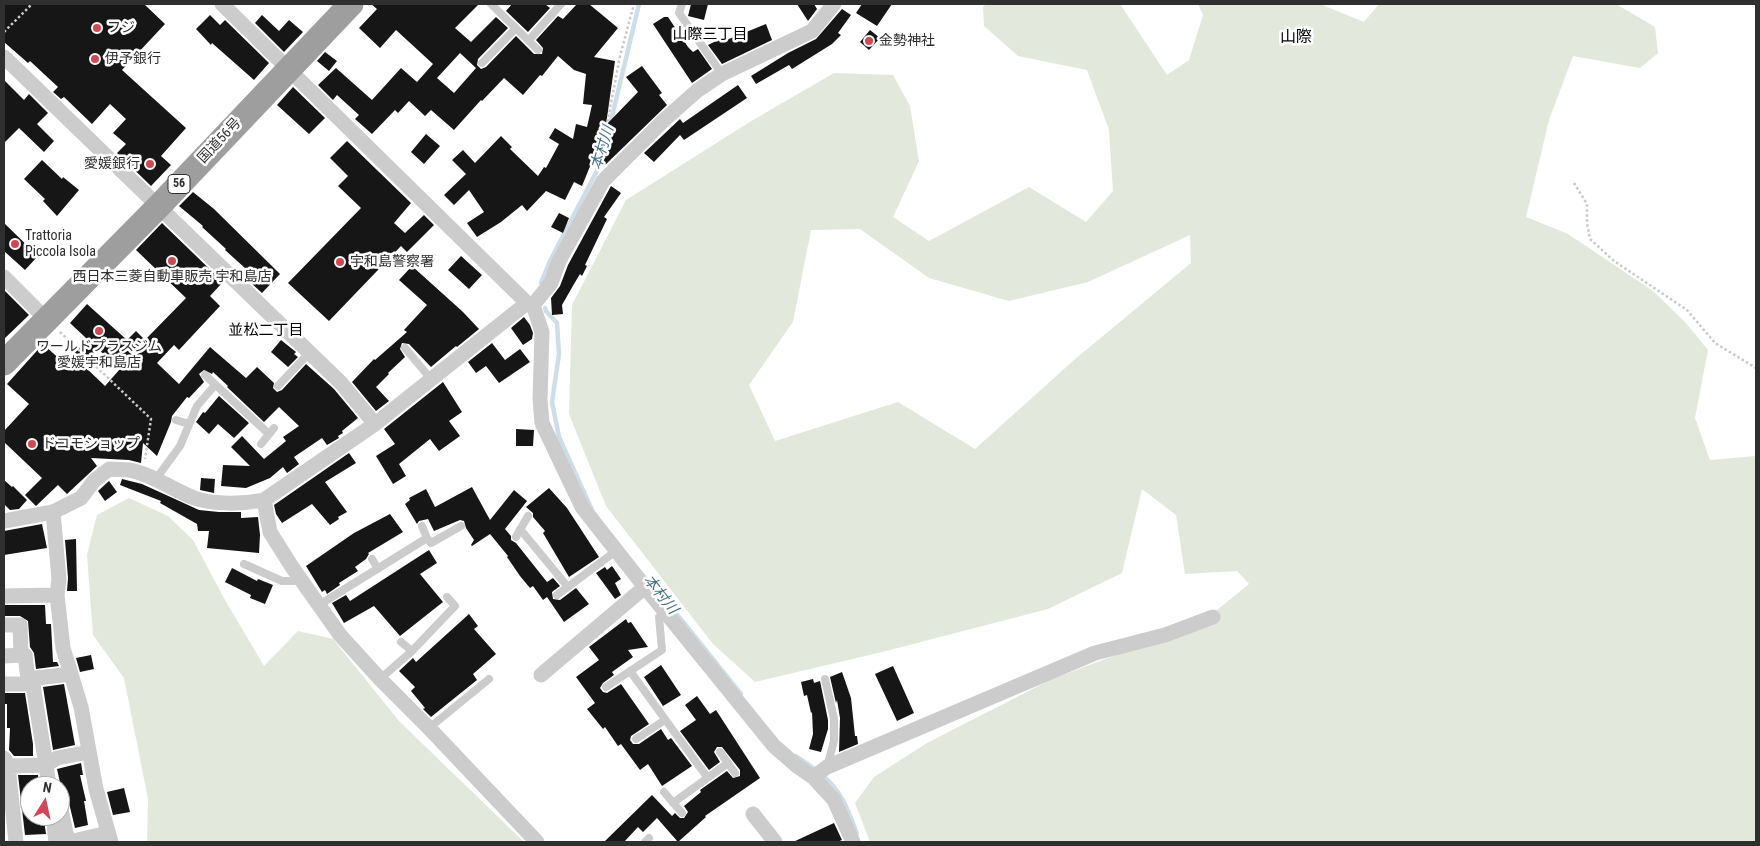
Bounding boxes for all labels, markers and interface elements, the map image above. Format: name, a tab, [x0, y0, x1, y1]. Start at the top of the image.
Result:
place label: フジ	[107, 20, 135, 36]
marker: フジ	[91, 22, 103, 34]
district label: 山際三丁目	[673, 26, 747, 44]
district label: 山際	[1280, 28, 1312, 48]
place label: 金勢神社	[879, 33, 935, 49]
marker: 金勢神社	[863, 35, 875, 47]
place label: 伊予銀行	[105, 51, 161, 67]
marker: 伊予銀行	[89, 53, 101, 65]
street label: 国道56号	[195, 115, 245, 167]
water label: 本村川	[588, 124, 618, 172]
place label: 愛媛銀行	[84, 156, 140, 172]
marker: 愛媛銀行	[144, 158, 156, 170]
road number: 56	[168, 174, 190, 193]
place label: Trattoria Piccola Isola	[25, 228, 96, 260]
marker: Trattoria Piccola Isola	[9, 238, 21, 250]
place label: 宇和島警察署	[350, 254, 434, 270]
marker: 西日本三菱自動車販売 宇和島店	[166, 255, 178, 267]
marker: 宇和島警察署	[334, 256, 346, 268]
place label: 西日本三菱自動車販売 宇和島店	[72, 269, 272, 285]
district label: 並松二丁目	[229, 322, 303, 340]
marker: ワールドプラスジム 愛媛宇和島店	[93, 325, 105, 337]
place label: ワールドプラスジム 愛媛宇和島店	[36, 339, 162, 372]
place label: ドコモショップ	[42, 436, 140, 452]
marker: ドコモショップ	[26, 438, 38, 450]
water label: 本村川	[639, 572, 681, 618]
north arrow	[20, 776, 70, 826]
text: N	[42, 779, 53, 796]

